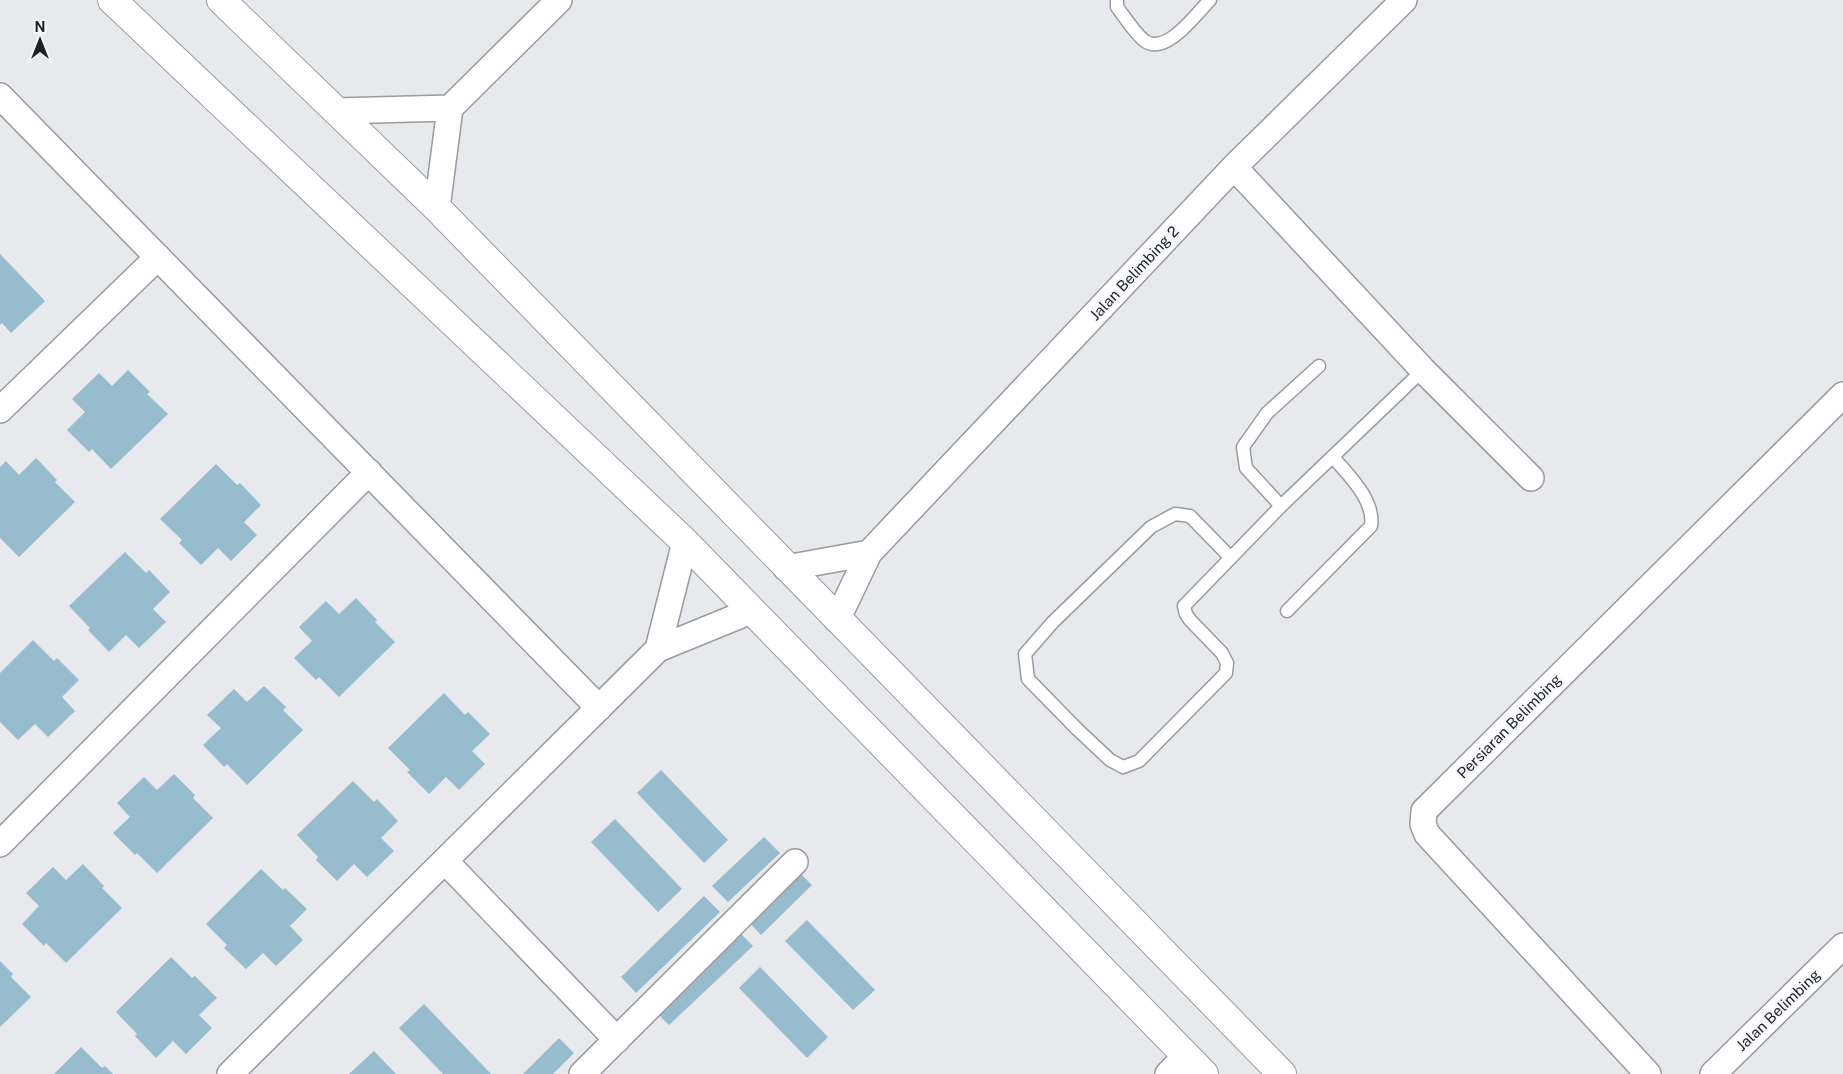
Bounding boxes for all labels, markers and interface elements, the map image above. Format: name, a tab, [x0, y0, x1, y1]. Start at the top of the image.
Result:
north arrow	[15, 15, 65, 65]
text: N	[35, 19, 45, 35]
street label: Jalan Belimbing 2	[1086, 222, 1182, 324]
street label: Persiaran Belimbing	[1453, 670, 1565, 782]
street label: Jalan Belimbing	[1733, 966, 1823, 1054]

